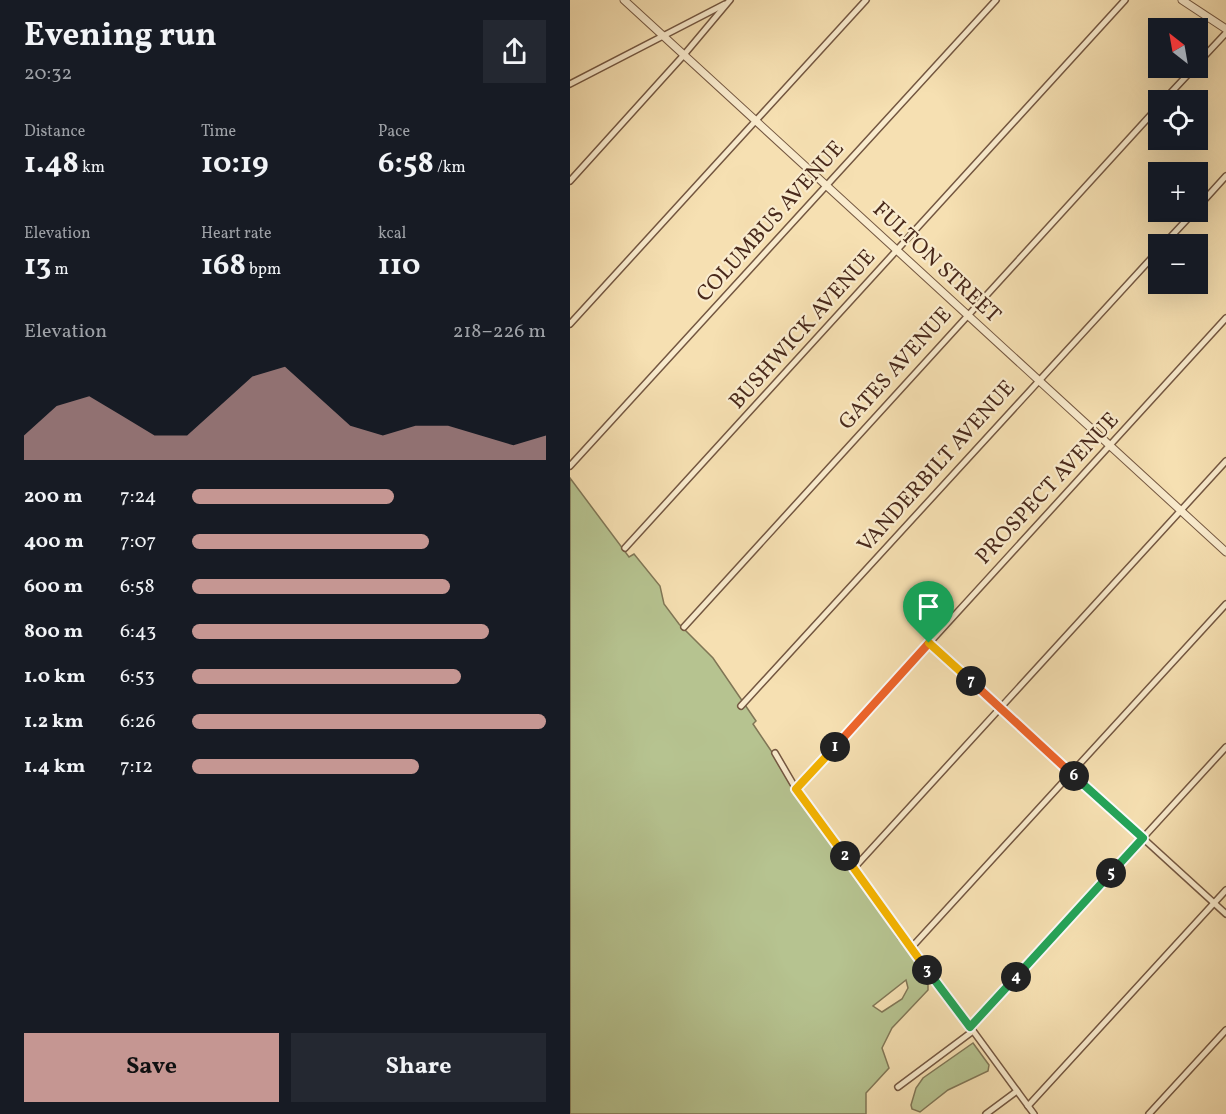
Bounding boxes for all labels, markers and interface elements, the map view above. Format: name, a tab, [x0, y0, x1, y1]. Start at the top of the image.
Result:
text: Evening run	[24, 14, 217, 60]
north arrow	[1148, 18, 1208, 78]
map controls	[1148, 18, 1208, 294]
button: share	[483, 20, 546, 83]
text: 20:32	[24, 60, 72, 88]
button: locate	[1148, 90, 1208, 150]
text: Distance	[24, 121, 85, 143]
text: Time	[201, 121, 236, 143]
text: Pace	[378, 121, 410, 143]
street label: COLUMBUS AVENUE	[690, 134, 852, 310]
text: 1.48	[24, 143, 79, 185]
text: 10:19	[201, 143, 269, 185]
text: 6:58	[378, 143, 434, 185]
text: km	[79, 157, 105, 179]
text: /km	[434, 157, 466, 179]
button: +	[1148, 162, 1208, 222]
street label: FULTON STREET	[865, 195, 1007, 331]
text: Elevation	[24, 223, 91, 245]
text: Heart rate	[201, 223, 272, 245]
text: kcal	[378, 223, 406, 245]
button: −	[1148, 234, 1208, 294]
street label: BUSHWICK AVENUE	[723, 243, 883, 417]
text: 13	[24, 245, 51, 287]
text: 168	[201, 245, 246, 287]
text: 110	[378, 245, 421, 287]
text: m	[51, 259, 69, 281]
text: bpm	[246, 259, 281, 281]
street label: GATES AVENUE	[832, 301, 960, 437]
text: Elevation	[24, 318, 107, 346]
text: 218–226 m	[453, 318, 546, 346]
street label: VANDERBILT AVENUE	[851, 374, 1023, 560]
street label: PROSPECT AVENUE	[969, 406, 1127, 572]
text: 200 m	[24, 483, 82, 511]
text: 7:24	[120, 483, 157, 511]
text: 400 m	[24, 528, 84, 556]
text: 7:07	[120, 528, 156, 556]
text: 600 m	[24, 573, 83, 601]
text: 6:58	[120, 573, 155, 601]
pin	[903, 581, 954, 643]
icon: arrive	[912, 590, 945, 623]
text: 800 m	[24, 618, 83, 646]
text: 6:43	[120, 618, 156, 646]
text: 1.0 km	[24, 663, 86, 691]
text: 6:53	[120, 663, 155, 691]
pin: 7	[956, 666, 986, 696]
text: 7	[967, 670, 975, 692]
text: 1.2 km	[24, 708, 84, 736]
text: 6:26	[120, 708, 156, 736]
pin: 1	[820, 732, 850, 762]
text: 1	[832, 736, 838, 758]
text: 1.4 km	[24, 753, 85, 781]
text: 7:12	[120, 753, 153, 781]
pin: 6	[1059, 761, 1089, 791]
text: 6	[1070, 765, 1078, 787]
pin: 2	[830, 841, 860, 871]
text: 2	[841, 845, 849, 867]
pin: 5	[1096, 858, 1126, 888]
text: 5	[1107, 862, 1115, 884]
pin: 3	[912, 955, 942, 985]
text: 3	[923, 959, 931, 981]
pin: 4	[1001, 962, 1031, 992]
text: 4	[1011, 966, 1021, 988]
button: Save	[24, 1033, 279, 1102]
button: Share	[291, 1033, 546, 1102]

